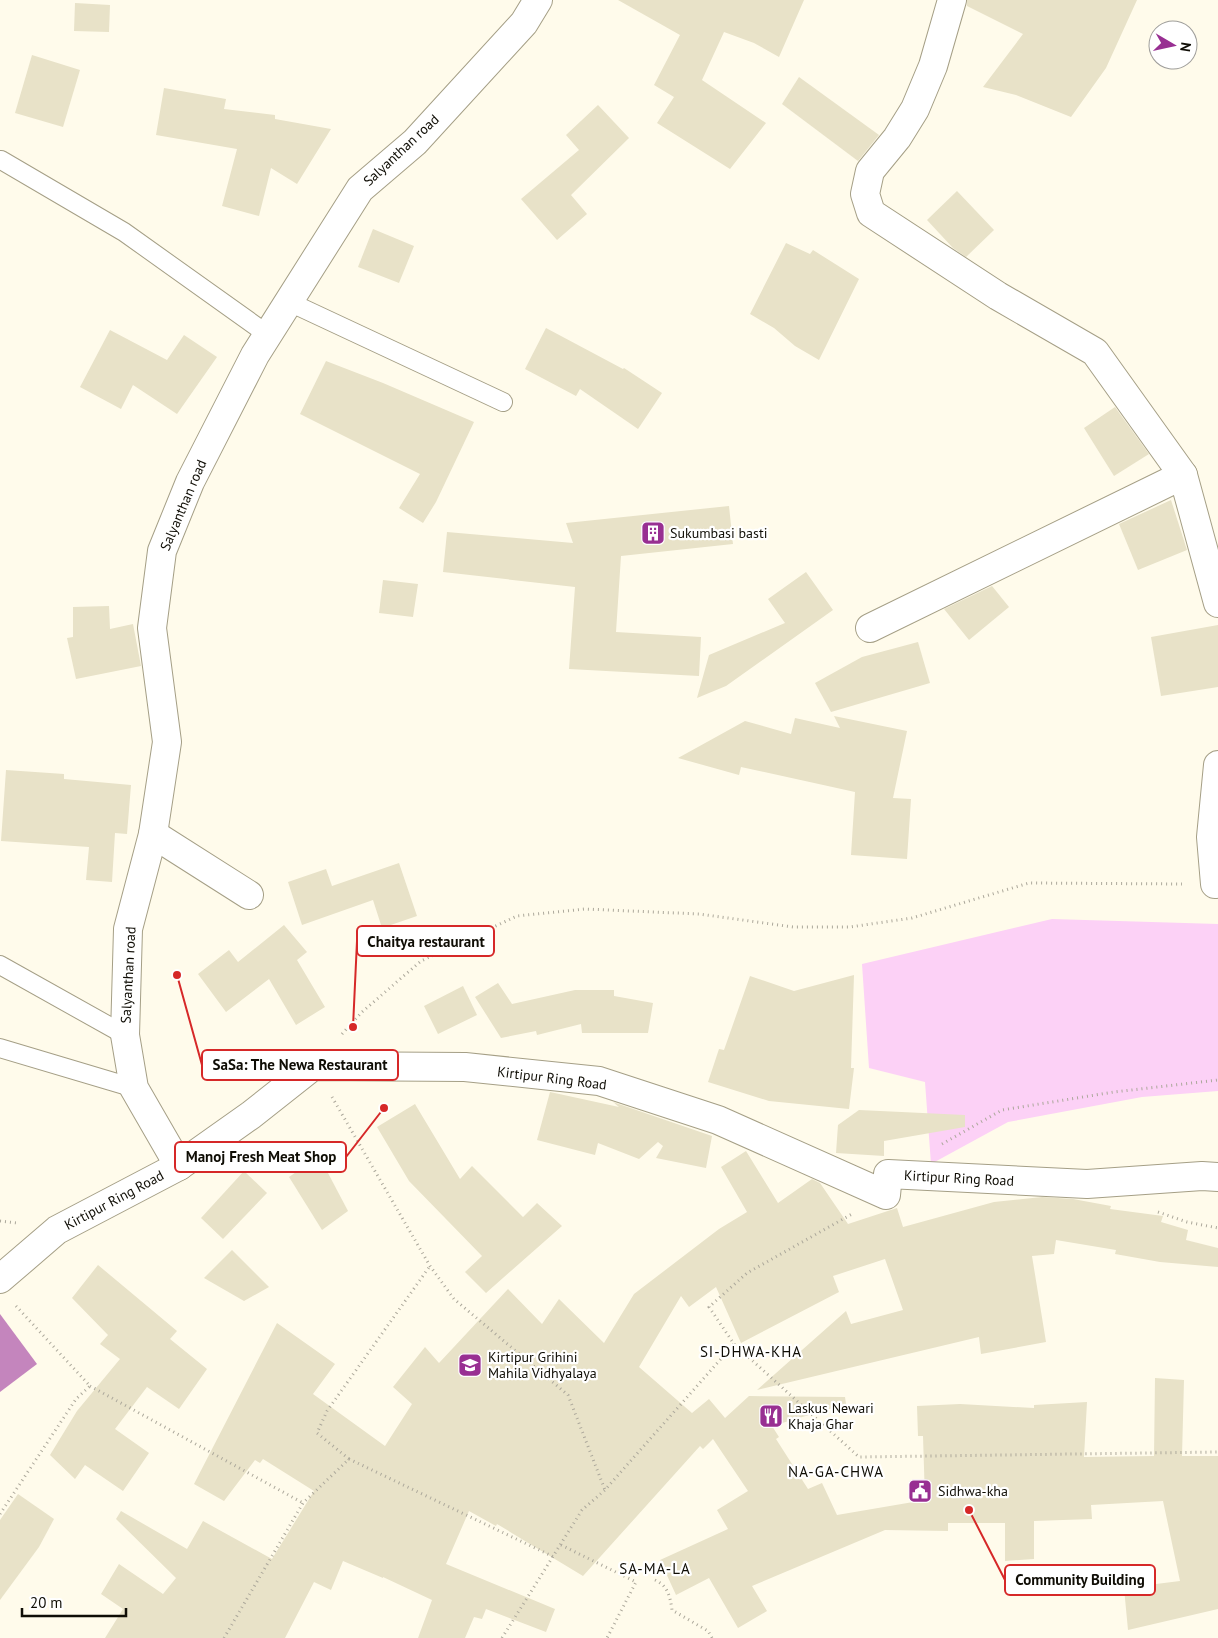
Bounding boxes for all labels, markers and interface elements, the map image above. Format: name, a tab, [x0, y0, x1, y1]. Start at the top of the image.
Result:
north arrow	[1148, 20, 1198, 70]
text: N	[1176, 41, 1195, 53]
street label: Salyanthan road	[359, 110, 443, 190]
street label: Salyanthan road	[156, 457, 210, 553]
building icon: Sukumbasi basti	[640, 520, 666, 546]
place label: Sukumbasi basti	[670, 524, 767, 542]
street label: Salyanthan road	[116, 926, 140, 1024]
callout: Chaitya restaurant	[357, 926, 494, 956]
text: Chaitya restaurant	[367, 932, 485, 951]
callout: SaSa: The Newa Restaurant	[202, 1050, 398, 1080]
text: SaSa: The Newa Restaurant	[213, 1055, 388, 1074]
street label: Kirtipur Ring Road	[496, 1062, 608, 1094]
callout: Manoj Fresh Meat Shop	[175, 1142, 346, 1172]
text: Manoj Fresh Meat Shop	[186, 1147, 336, 1166]
street label: Kirtipur Ring Road	[61, 1166, 167, 1234]
street label: Kirtipur Ring Road	[903, 1166, 1015, 1190]
district label: SI-DHWA-KHA	[700, 1342, 802, 1361]
place label: Kirtipur Grihini Mahila Vidhyalaya	[488, 1348, 597, 1382]
school or university icon: Kirtipur Grihini Mahila Vidhyalaya	[457, 1352, 483, 1378]
place label: Laskus Newari Khaja Ghar	[788, 1399, 874, 1433]
restaurant icon: Laskus Newari Khaja Ghar	[758, 1403, 784, 1429]
district label: NA-GA-CHWA	[788, 1462, 884, 1481]
public building icon: Sidhwa-kha	[907, 1478, 933, 1504]
place label: Sidhwa-kha	[938, 1482, 1008, 1500]
district label: SA-MA-LA	[619, 1559, 691, 1578]
callout: Community Building	[1005, 1565, 1155, 1595]
text: Community Building	[1015, 1570, 1145, 1589]
scale bar	[22, 1586, 126, 1618]
text: 20 m	[30, 1593, 63, 1612]

